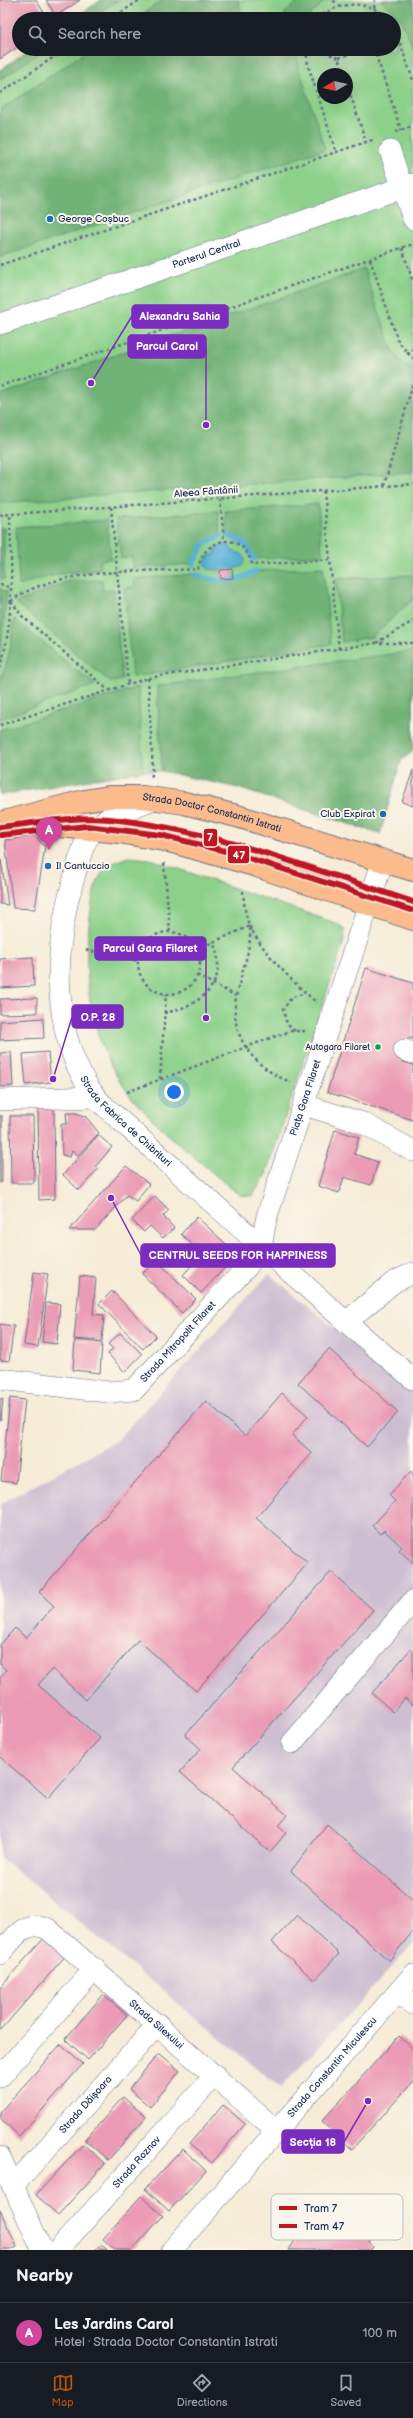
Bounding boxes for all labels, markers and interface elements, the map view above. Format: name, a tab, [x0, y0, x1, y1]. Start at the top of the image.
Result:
search box	[12, 12, 401, 56]
icon: search	[26, 23, 48, 45]
text: Search here	[58, 25, 141, 44]
north arrow	[317, 68, 353, 104]
place label: George Coșbuc	[58, 213, 129, 225]
marker: George Coșbuc	[45, 214, 55, 224]
street label: Parterul Central	[171, 237, 242, 271]
callout: Alexandru Sahia	[132, 305, 228, 328]
text: Alexandru Sahia	[139, 310, 220, 323]
callout: Parcul Carol	[128, 335, 206, 358]
text: Parcul Carol	[136, 340, 198, 353]
street label: Aleea Fântânii	[174, 484, 238, 500]
street label: Strada Doctor Constantin Istrati	[142, 791, 283, 835]
place label: Club Expirat	[320, 808, 375, 820]
marker: Club Expirat	[378, 809, 388, 819]
pin: A	[36, 817, 62, 850]
line badge: 7	[203, 828, 218, 847]
text: 7	[207, 831, 213, 844]
line badge: 47	[227, 845, 250, 864]
text: 47	[233, 849, 245, 862]
place label: Il Cantuccio	[56, 860, 110, 872]
marker: Il Cantuccio	[43, 861, 53, 871]
callout: Parcul Gara Filaret	[95, 937, 206, 960]
text: Parcul Gara Filaret	[103, 942, 198, 955]
callout: O.P. 28	[72, 1005, 123, 1028]
text: O.P. 28	[81, 1011, 116, 1024]
place label: Autogara Filaret	[305, 1042, 370, 1053]
marker: Autogara Filaret	[373, 1042, 383, 1052]
street label: Piața Gara Filaret	[288, 1058, 324, 1137]
street label: Strada Fabrica de Chibrituri	[77, 1074, 174, 1169]
your location	[164, 1082, 184, 1102]
callout: CENTRUL SEEDS FOR HAPPINESS	[141, 1244, 335, 1267]
text: CENTRUL SEEDS FOR HAPPINESS	[149, 1249, 327, 1262]
street label: Strada Mitropolit Filaret	[138, 1299, 218, 1385]
street label: Strada Silexului	[126, 1997, 186, 2052]
street label: Strada Constantin Miculescu	[285, 2015, 379, 2120]
street label: Strada Dăișoara	[57, 2073, 115, 2136]
callout: Secția 18	[282, 2130, 344, 2153]
street label: Strada Roznov	[110, 2133, 163, 2191]
text: Secția 18	[290, 2136, 337, 2149]
legend	[271, 2194, 403, 2240]
text: Tram 7	[304, 2202, 338, 2215]
text: Tram 47	[304, 2220, 345, 2233]
text: Nearby	[16, 2266, 73, 2286]
text: Les Jardins Carol	[54, 2315, 174, 2334]
text: A	[25, 2325, 33, 2341]
text: 100 m	[362, 2325, 397, 2341]
text: Hotel · Strada Doctor Constantin Istrati	[54, 2334, 278, 2350]
tab: Map	[52, 2372, 74, 2409]
tab: Directions	[177, 2372, 227, 2409]
tab: Saved	[331, 2372, 361, 2409]

